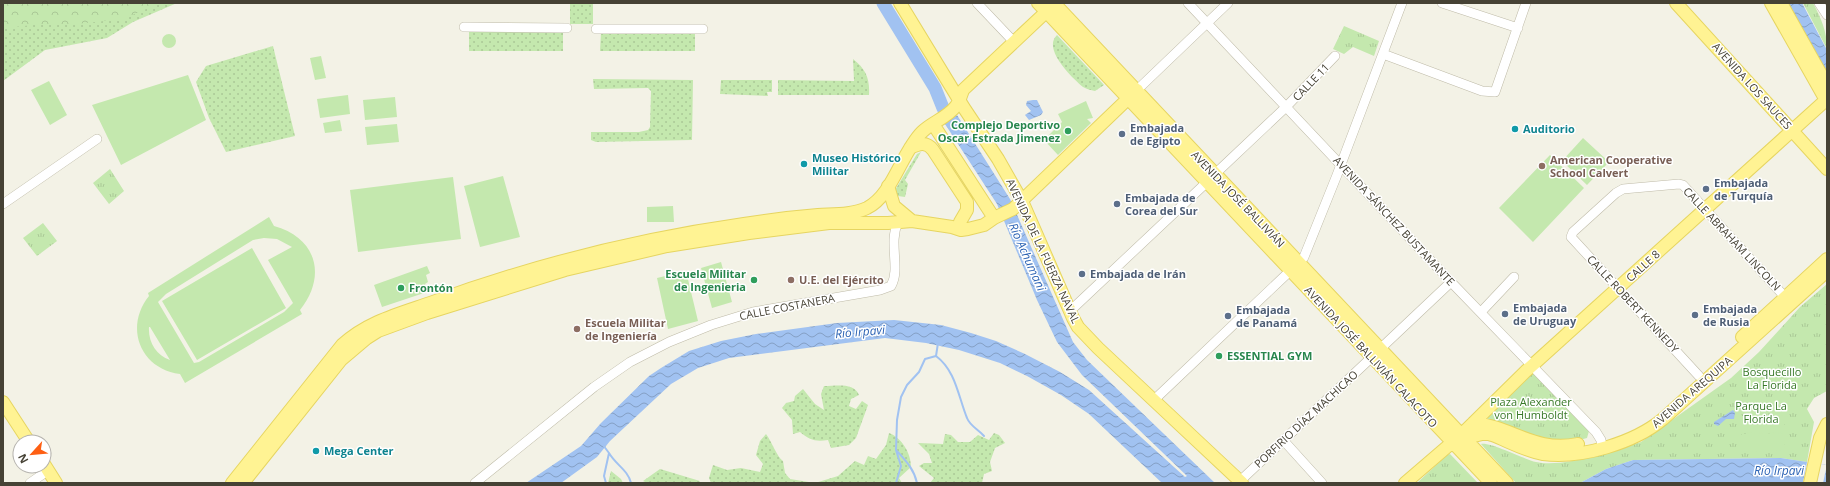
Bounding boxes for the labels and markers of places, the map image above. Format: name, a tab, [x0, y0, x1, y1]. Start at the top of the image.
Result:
place label: Complejo Deportivo Oscar Estrada Jimenez	[938, 117, 1061, 145]
place label: Embajada de Egipto	[1130, 120, 1184, 148]
place label: Auditorio	[1523, 121, 1575, 136]
marker: Auditorio	[1510, 124, 1520, 134]
marker: Complejo Deportivo Oscar Estrada Jimenez	[1063, 126, 1073, 136]
marker: Embajada de Egipto	[1117, 129, 1127, 139]
place label: Museo Histórico Militar	[812, 150, 901, 178]
place label: American Cooperative School Calvert	[1550, 152, 1673, 180]
marker: Museo Histórico Militar	[799, 159, 809, 169]
marker: American Cooperative School Calvert	[1537, 161, 1547, 171]
place label: Embajada de Turquía	[1714, 175, 1773, 203]
marker: Embajada de Turquía	[1701, 184, 1711, 194]
place label: Embajada de Corea del Sur	[1125, 190, 1198, 218]
marker: Embajada de Corea del Sur	[1112, 199, 1122, 209]
place label: Escuela Militar de Ingenieria	[665, 266, 746, 294]
place label: Embajada de Irán	[1090, 266, 1186, 281]
marker: Embajada de Irán	[1077, 269, 1087, 279]
place label: U.E. del Ejército	[799, 272, 884, 287]
marker: Escuela Militar de Ingenieria	[749, 275, 759, 285]
marker: U.E. del Ejército	[786, 275, 796, 285]
place label: Frontón	[409, 280, 453, 295]
marker: Frontón	[396, 283, 406, 293]
place label: Embajada de Uruguay	[1513, 300, 1577, 328]
place label: Embajada de Rusia	[1703, 301, 1757, 329]
place label: Embajada de Panamá	[1236, 302, 1297, 330]
marker: Embajada de Uruguay	[1500, 309, 1510, 319]
marker: Embajada de Rusia	[1690, 310, 1700, 320]
marker: Embajada de Panamá	[1223, 311, 1233, 321]
place label: Escuela Militar de Ingeniería	[585, 315, 666, 343]
marker: Escuela Militar de Ingeniería	[572, 324, 582, 334]
place label: ESSENTIAL GYM	[1227, 348, 1312, 363]
marker: ESSENTIAL GYM	[1214, 351, 1224, 361]
place label: Mega Center	[324, 443, 394, 458]
marker: Mega Center	[311, 446, 321, 456]

